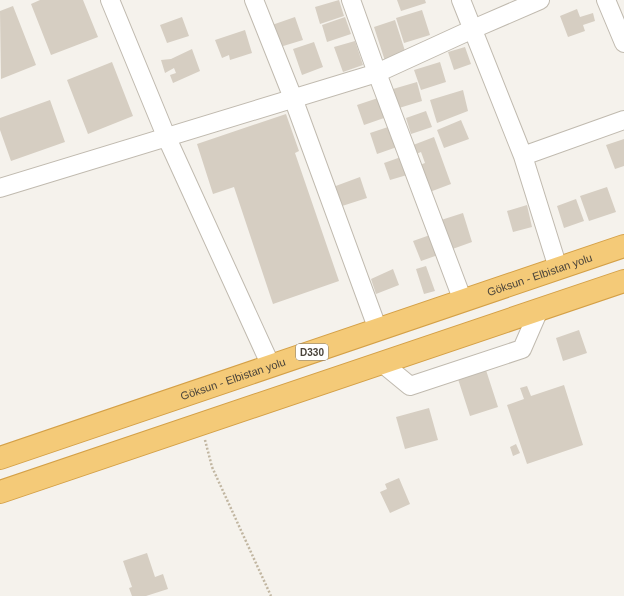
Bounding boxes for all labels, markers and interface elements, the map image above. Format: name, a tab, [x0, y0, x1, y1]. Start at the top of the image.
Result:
street label: Göksun - Elbistan yolu	[486, 251, 594, 298]
road number: D330	[296, 344, 328, 360]
street label: Göksun - Elbistan yolu	[179, 355, 287, 402]

